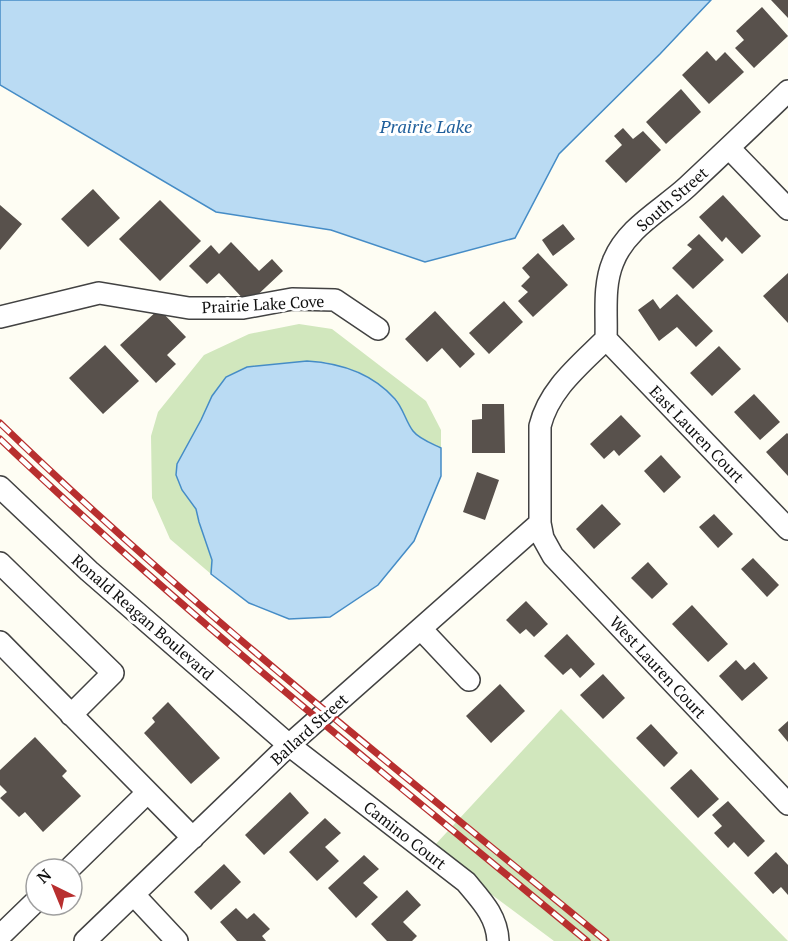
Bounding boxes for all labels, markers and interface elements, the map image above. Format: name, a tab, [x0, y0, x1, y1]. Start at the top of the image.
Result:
water label: Prairie Lake	[379, 114, 472, 138]
street label: South Street	[631, 162, 713, 236]
street label: Prairie Lake Cove	[201, 290, 325, 318]
street label: East Lauren Court	[645, 380, 749, 488]
street label: Ronald Reagan Boulevard	[67, 549, 219, 685]
street label: West Lauren Court	[605, 611, 711, 723]
street label: Ballard Street	[266, 688, 353, 770]
street label: Camino Court	[359, 796, 451, 874]
north arrow	[24, 857, 84, 917]
text: N	[32, 864, 56, 888]

